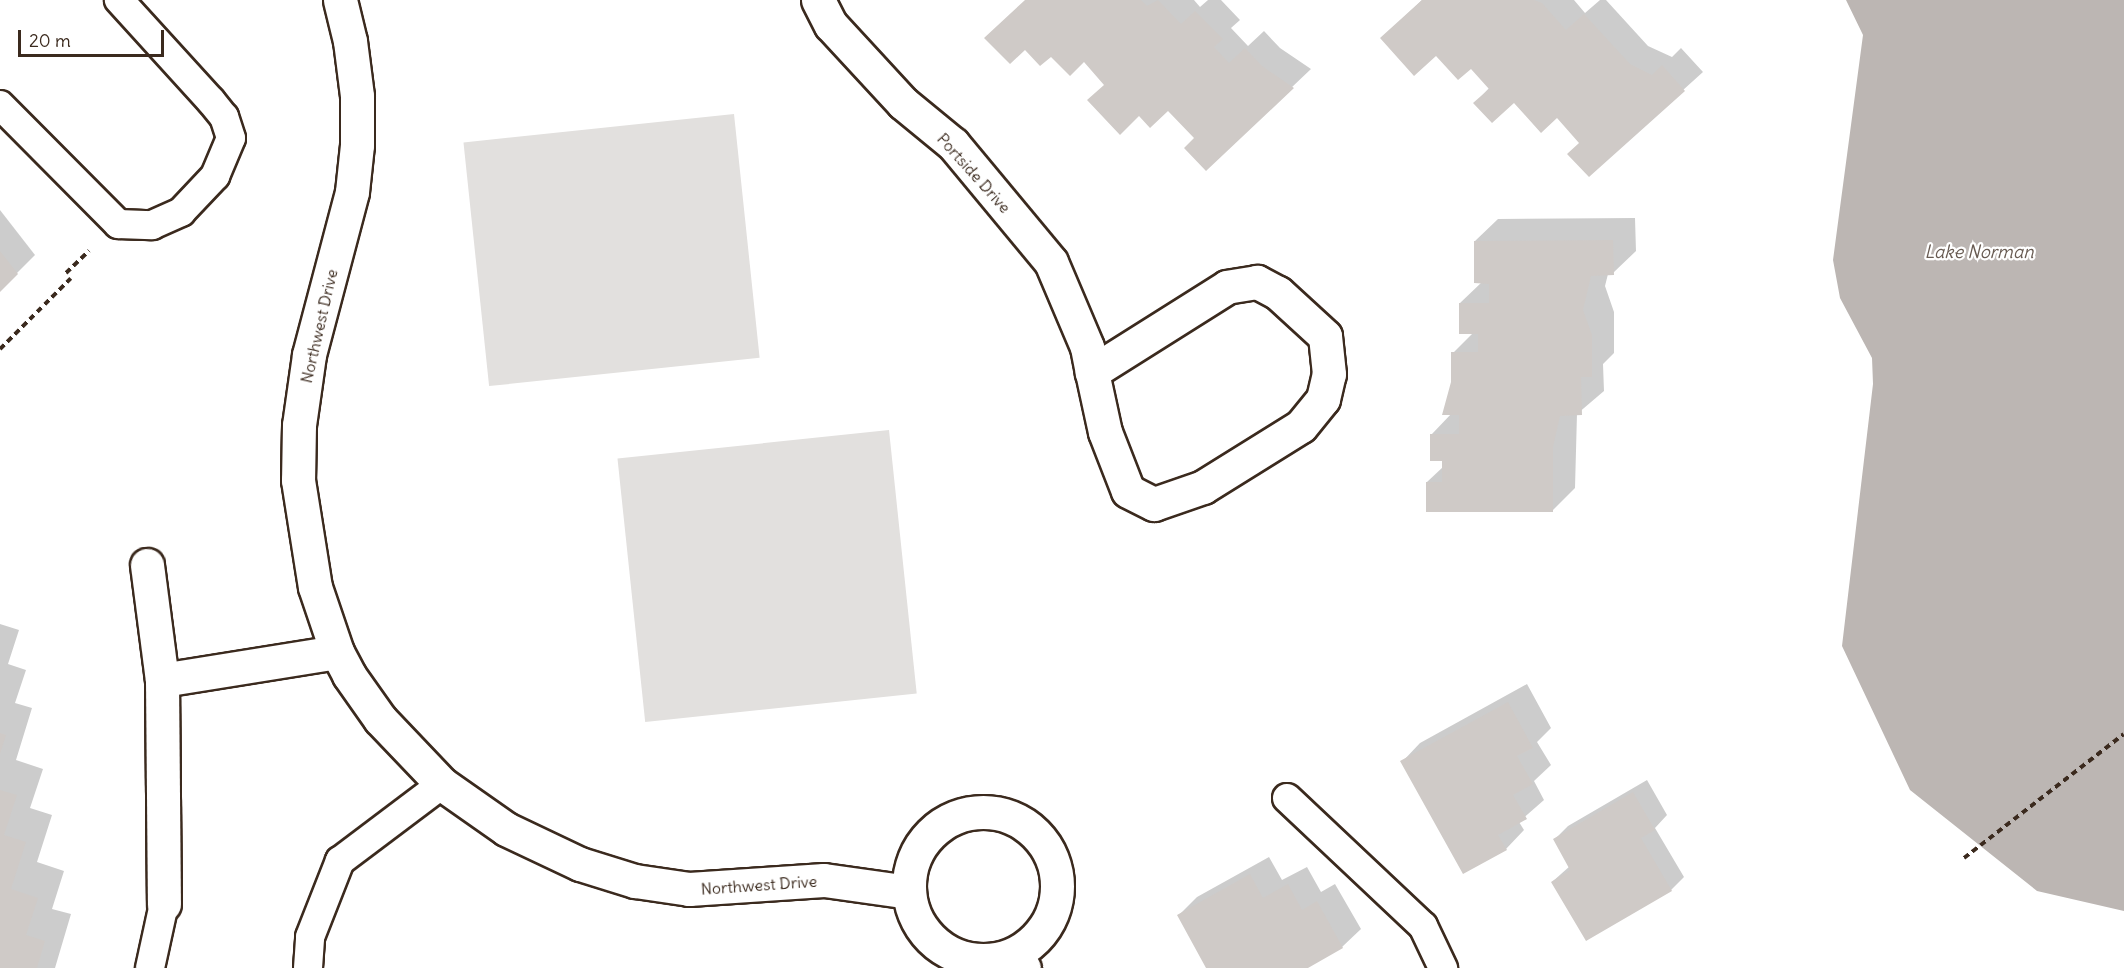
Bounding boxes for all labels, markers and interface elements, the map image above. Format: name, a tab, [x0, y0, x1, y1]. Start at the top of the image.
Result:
scale bar	[21, 18, 166, 56]
text: 20 m	[29, 29, 71, 52]
street label: Portside Drive	[933, 129, 1015, 217]
water label: Lake Norman	[1924, 241, 2034, 263]
street label: Northwest Drive	[297, 267, 341, 385]
street label: Northwest Drive	[700, 871, 818, 899]

